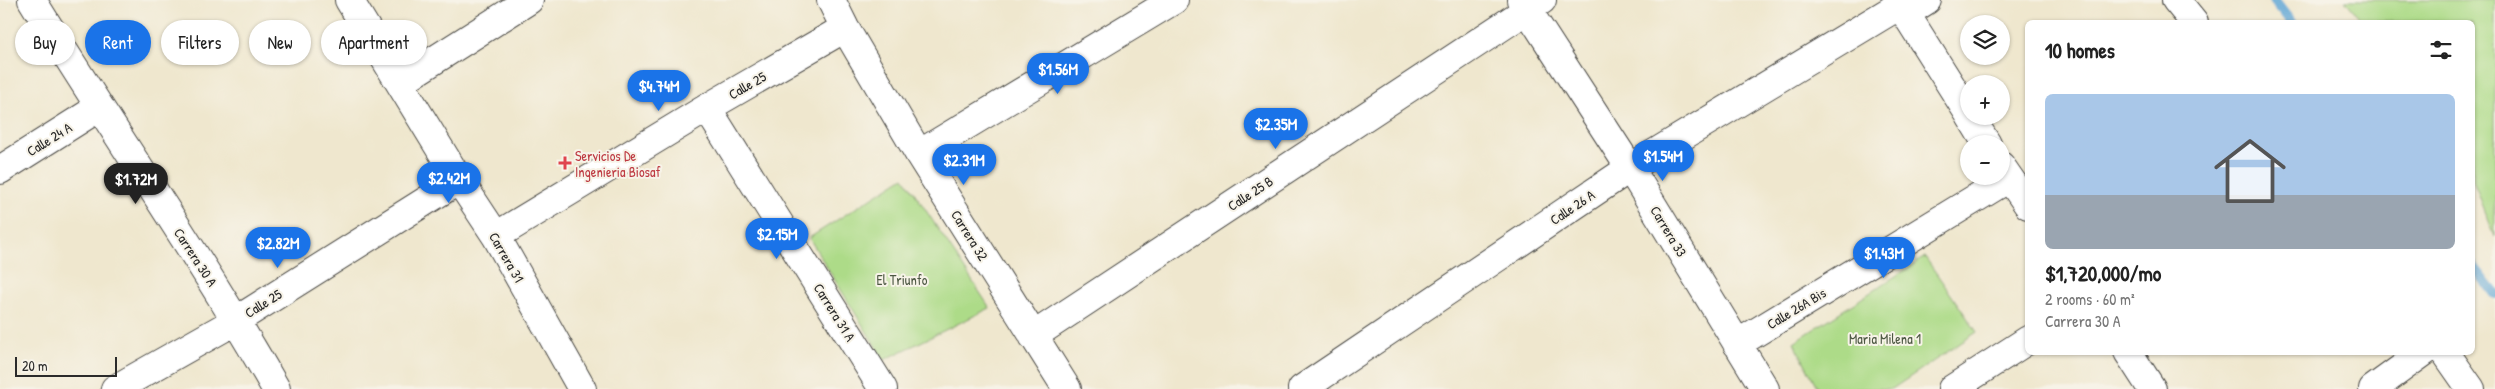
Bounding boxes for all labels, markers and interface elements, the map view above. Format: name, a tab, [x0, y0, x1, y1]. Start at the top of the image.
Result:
map controls	[1960, 15, 2010, 185]
button: layers	[1960, 15, 2010, 65]
chip: Buy	[15, 20, 75, 65]
chip: Rent	[85, 20, 151, 65]
chip: Filters	[161, 20, 239, 65]
chip: New	[249, 20, 311, 65]
chip: Apartment	[321, 20, 427, 65]
text: 10 homes	[2045, 36, 2115, 65]
icon: filters	[2427, 36, 2455, 64]
pin: $1.56M	[1017, 52, 1099, 95]
text: $1.56M	[1038, 58, 1078, 80]
street label: Calle 25	[725, 67, 769, 103]
pin: $4.74M	[618, 70, 700, 112]
text: $4.74M	[639, 75, 679, 97]
button: +	[1960, 75, 2010, 125]
pin: $2.35M	[1235, 108, 1317, 150]
text: $2.35M	[1255, 113, 1297, 135]
street label: Calle 24 A	[23, 118, 75, 160]
icon: home	[2205, 126, 2295, 216]
button: −	[1960, 135, 2010, 185]
pin: $1.54M	[1622, 140, 1704, 182]
pin: $2.31M	[923, 144, 1005, 186]
text: $1.54M	[1643, 145, 1683, 167]
place label: Servicios De Ingenieria Biosaf	[575, 146, 660, 182]
text: $2.31M	[943, 149, 985, 171]
marker: Servicios De Ingenieria Biosaf	[559, 157, 571, 169]
pin: $1.72M	[95, 162, 177, 205]
pin: $2.42M	[408, 162, 490, 204]
text: $2.42M	[428, 167, 470, 189]
text: $1.72M	[115, 168, 157, 190]
street label: Calle 25 B	[1224, 171, 1276, 215]
street label: Calle 26 A	[1546, 185, 1598, 229]
street label: Carrera 33	[1646, 202, 1692, 260]
street label: Carrera 32	[947, 206, 993, 264]
pin: $2.15M	[736, 218, 818, 260]
text: $2.15M	[756, 223, 798, 245]
street label: Carrera 30 A	[170, 224, 222, 290]
pin: $2.82M	[237, 226, 319, 269]
street label: Carrera 31	[485, 228, 529, 286]
text: $2.82M	[257, 232, 299, 254]
pin: $1.43M	[1843, 236, 1925, 279]
text: $1.43M	[1864, 242, 1904, 264]
text: $1,720,000/mo	[2045, 259, 2161, 288]
park label: El Triunfo	[877, 270, 928, 289]
street label: Carrera 31 A	[810, 279, 860, 345]
street label: Calle 26A Bis	[1763, 283, 1829, 333]
street label: Calle 25	[241, 284, 285, 322]
text: 2 rooms · 60 m²	[2045, 288, 2135, 310]
text: Carrera 30 A	[2045, 310, 2121, 332]
park label: Maria Milena 1	[1849, 329, 1921, 348]
scale bar	[15, 354, 118, 377]
text: 20 m	[22, 356, 48, 375]

